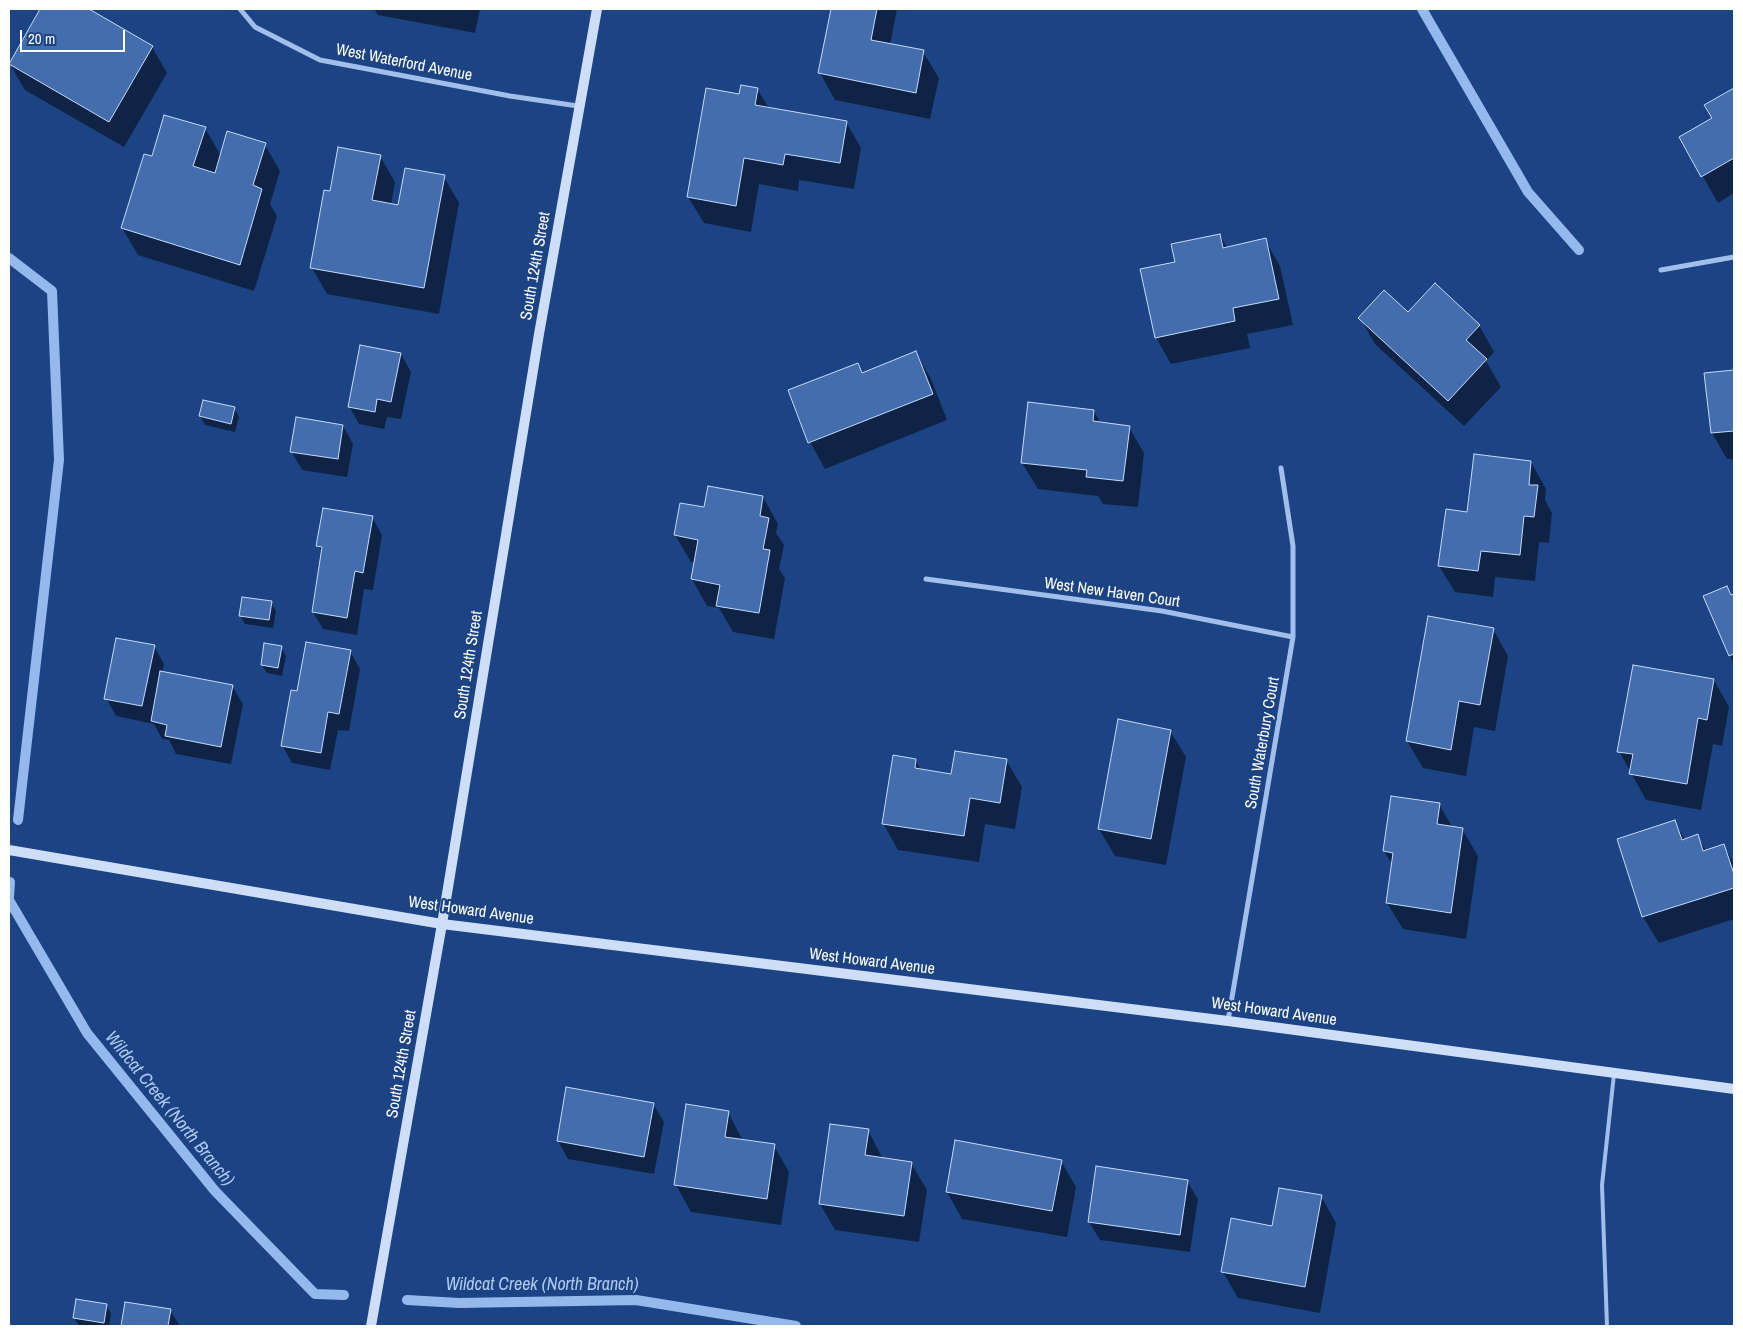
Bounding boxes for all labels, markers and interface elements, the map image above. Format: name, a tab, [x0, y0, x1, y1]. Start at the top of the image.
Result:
scale bar	[22, 20, 128, 52]
text: 20 m	[28, 28, 55, 49]
street label: West Waterford Avenue	[334, 40, 474, 86]
street label: South 124th Street	[517, 210, 555, 322]
street label: West New Haven Court	[1043, 574, 1181, 612]
street label: South 124th Street	[451, 609, 487, 721]
street label: South Waterbury Court	[1242, 676, 1284, 810]
street label: West Howard Avenue	[407, 893, 535, 929]
street label: West Howard Avenue	[808, 945, 936, 979]
street label: West Howard Avenue	[1210, 994, 1338, 1030]
street label: South 124th Street	[383, 1008, 421, 1120]
water label: Wildcat Creek (North Branch)	[100, 1027, 238, 1191]
water label: Wildcat Creek (North Branch)	[445, 1274, 639, 1296]

